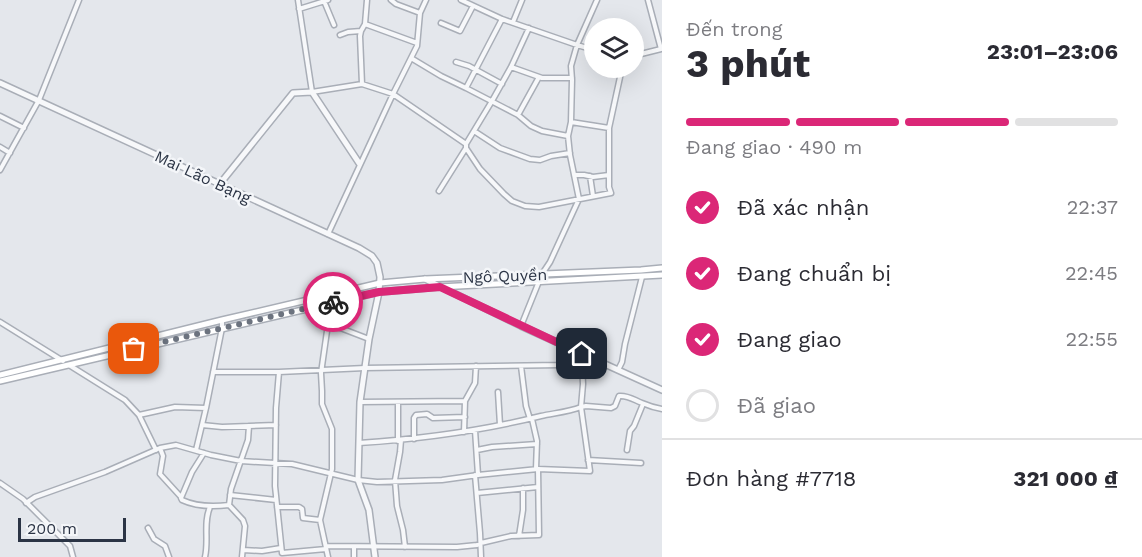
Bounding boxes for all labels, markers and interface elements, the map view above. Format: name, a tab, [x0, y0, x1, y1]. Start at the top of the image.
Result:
text: Đến trong	[686, 17, 782, 41]
map controls	[584, 18, 644, 78]
button: layers	[584, 18, 644, 78]
text: 23:01–23:06	[987, 39, 1118, 64]
text: 3 phút	[686, 41, 810, 86]
text: Đang giao · 490 m	[686, 135, 862, 159]
street label: Mai Lão Bạng	[152, 146, 255, 208]
icon: check	[686, 191, 719, 224]
text: Đã xác nhận	[737, 195, 869, 220]
text: 22:37	[1067, 195, 1118, 219]
icon: check	[686, 257, 719, 290]
text: Đang chuẩn bị	[737, 261, 891, 286]
text: 22:45	[1065, 261, 1118, 285]
street label: Ngô Quyền	[463, 265, 547, 287]
courier	[303, 272, 363, 332]
icon: bike	[317, 286, 350, 319]
pin	[108, 323, 159, 374]
icon: check	[686, 323, 719, 356]
text: Đang giao	[737, 327, 842, 352]
text: 22:55	[1065, 327, 1118, 351]
pin	[556, 328, 607, 379]
icon: bag	[117, 332, 150, 365]
icon: home	[565, 337, 598, 370]
text: Đã giao	[737, 393, 816, 418]
text: Đơn hàng #7718	[686, 466, 856, 491]
text: 321 000 ₫	[1013, 466, 1118, 491]
scale bar	[18, 515, 126, 542]
text: 200 m	[27, 519, 77, 538]

